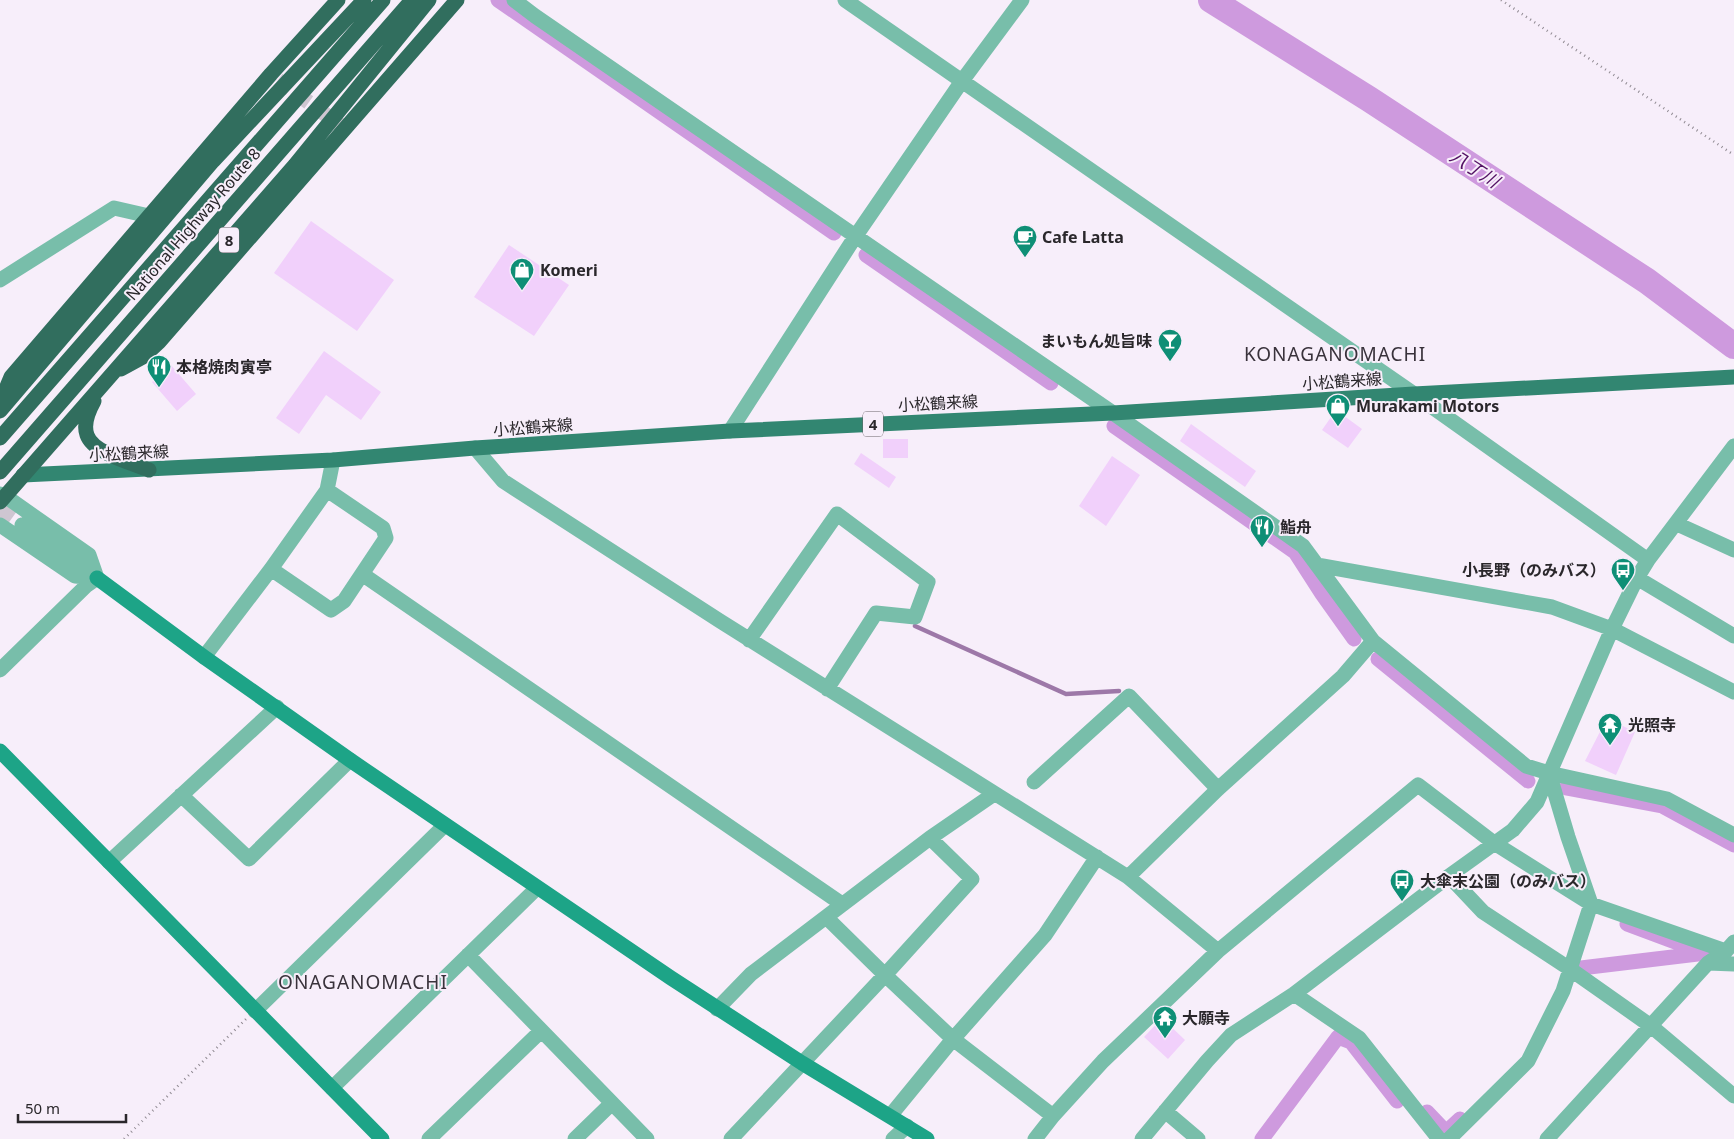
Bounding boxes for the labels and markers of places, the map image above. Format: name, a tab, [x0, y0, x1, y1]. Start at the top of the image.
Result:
cafe icon: Cafe Latta	[1012, 224, 1038, 258]
place label: Cafe Latta	[1042, 226, 1124, 248]
shop icon: Komeri	[509, 257, 535, 291]
place label: Komeri	[540, 259, 598, 281]
bar icon: まいもん処旨味	[1157, 328, 1183, 362]
place label: まいもん処旨味	[1040, 330, 1152, 352]
restaurant icon: 本格焼肉寅亭	[146, 354, 172, 388]
place label: 本格焼肉寅亭	[176, 356, 272, 378]
shop icon: Murakami Motors	[1325, 393, 1351, 427]
place label: Murakami Motors	[1356, 395, 1499, 417]
restaurant icon: 鮨舟	[1249, 514, 1275, 548]
place label: 鮨舟	[1280, 516, 1312, 538]
bus stop icon: 小長野（のみバス）	[1610, 557, 1636, 591]
place label: 小長野（のみバス）	[1462, 559, 1606, 581]
temple icon: 光照寺	[1597, 712, 1623, 746]
place label: 光照寺	[1628, 714, 1676, 736]
bus stop icon: 大傘末公園（のみバス）	[1389, 868, 1415, 902]
place label: 大傘末公園（のみバス）	[1420, 870, 1596, 892]
temple icon: 大願寺	[1152, 1005, 1178, 1039]
place label: 大願寺	[1182, 1007, 1230, 1029]

